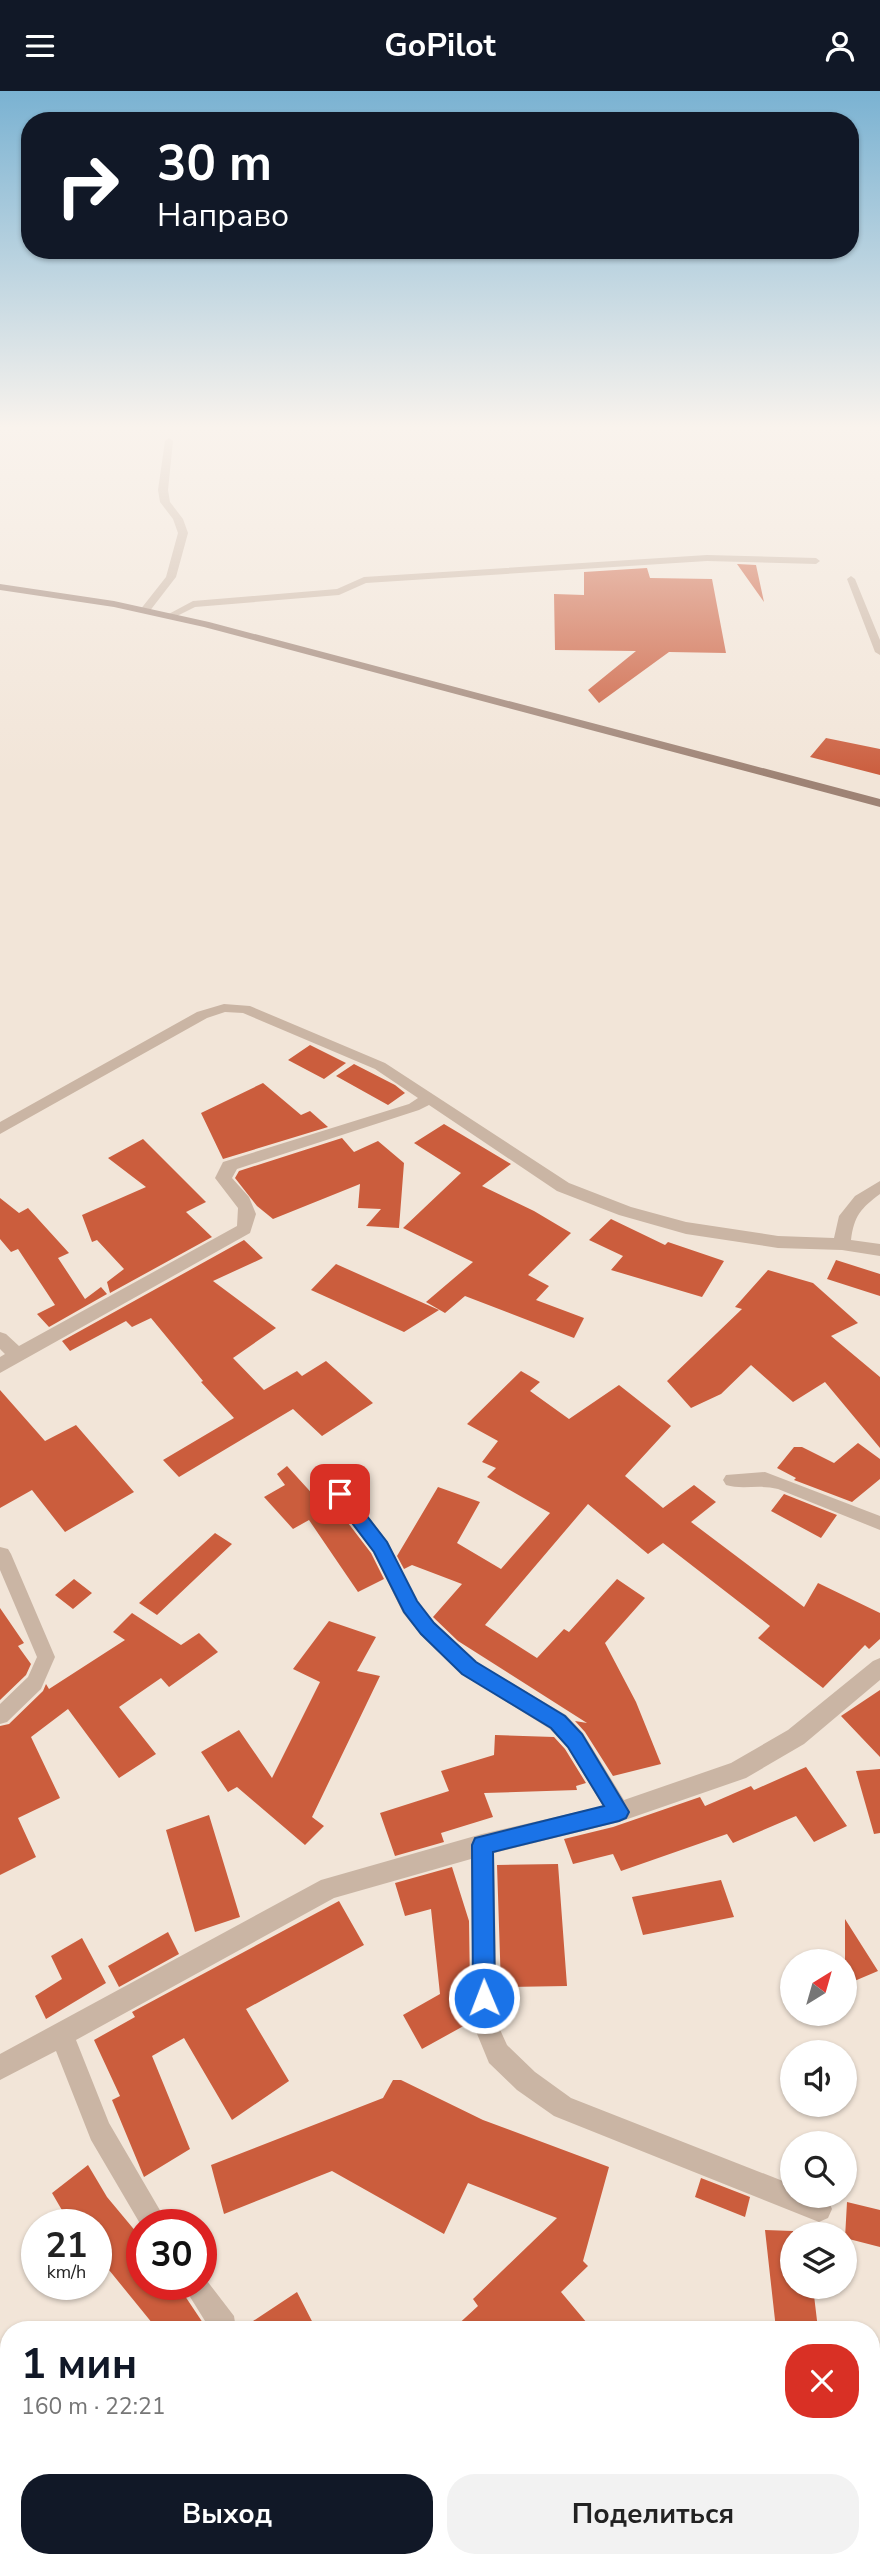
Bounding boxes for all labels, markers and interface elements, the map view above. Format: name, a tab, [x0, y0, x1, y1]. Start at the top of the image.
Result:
text: GoPilot	[384, 24, 496, 67]
icon: menu	[21, 27, 59, 65]
icon: person	[821, 27, 859, 65]
text: 30 m	[157, 130, 272, 197]
icon: right	[42, 140, 133, 231]
text: Направо	[157, 194, 289, 237]
pin	[310, 1464, 370, 1524]
icon: arrive	[321, 1475, 359, 1513]
north arrow	[780, 1949, 858, 2027]
map controls	[780, 1949, 857, 2299]
position arrow	[447, 1961, 521, 2035]
button: sound	[780, 2040, 857, 2117]
button: search	[780, 2131, 857, 2208]
speed limit sign: 30	[126, 2209, 217, 2300]
text: 21	[45, 2222, 88, 2269]
button: layers	[780, 2222, 857, 2299]
text: km/h	[47, 2260, 86, 2284]
text: 1 мин	[21, 2336, 137, 2393]
button: close	[785, 2344, 859, 2418]
text: 160 m · 22:21	[21, 2391, 166, 2422]
button: Выход	[21, 2474, 433, 2554]
button: Поделиться	[447, 2474, 859, 2554]

